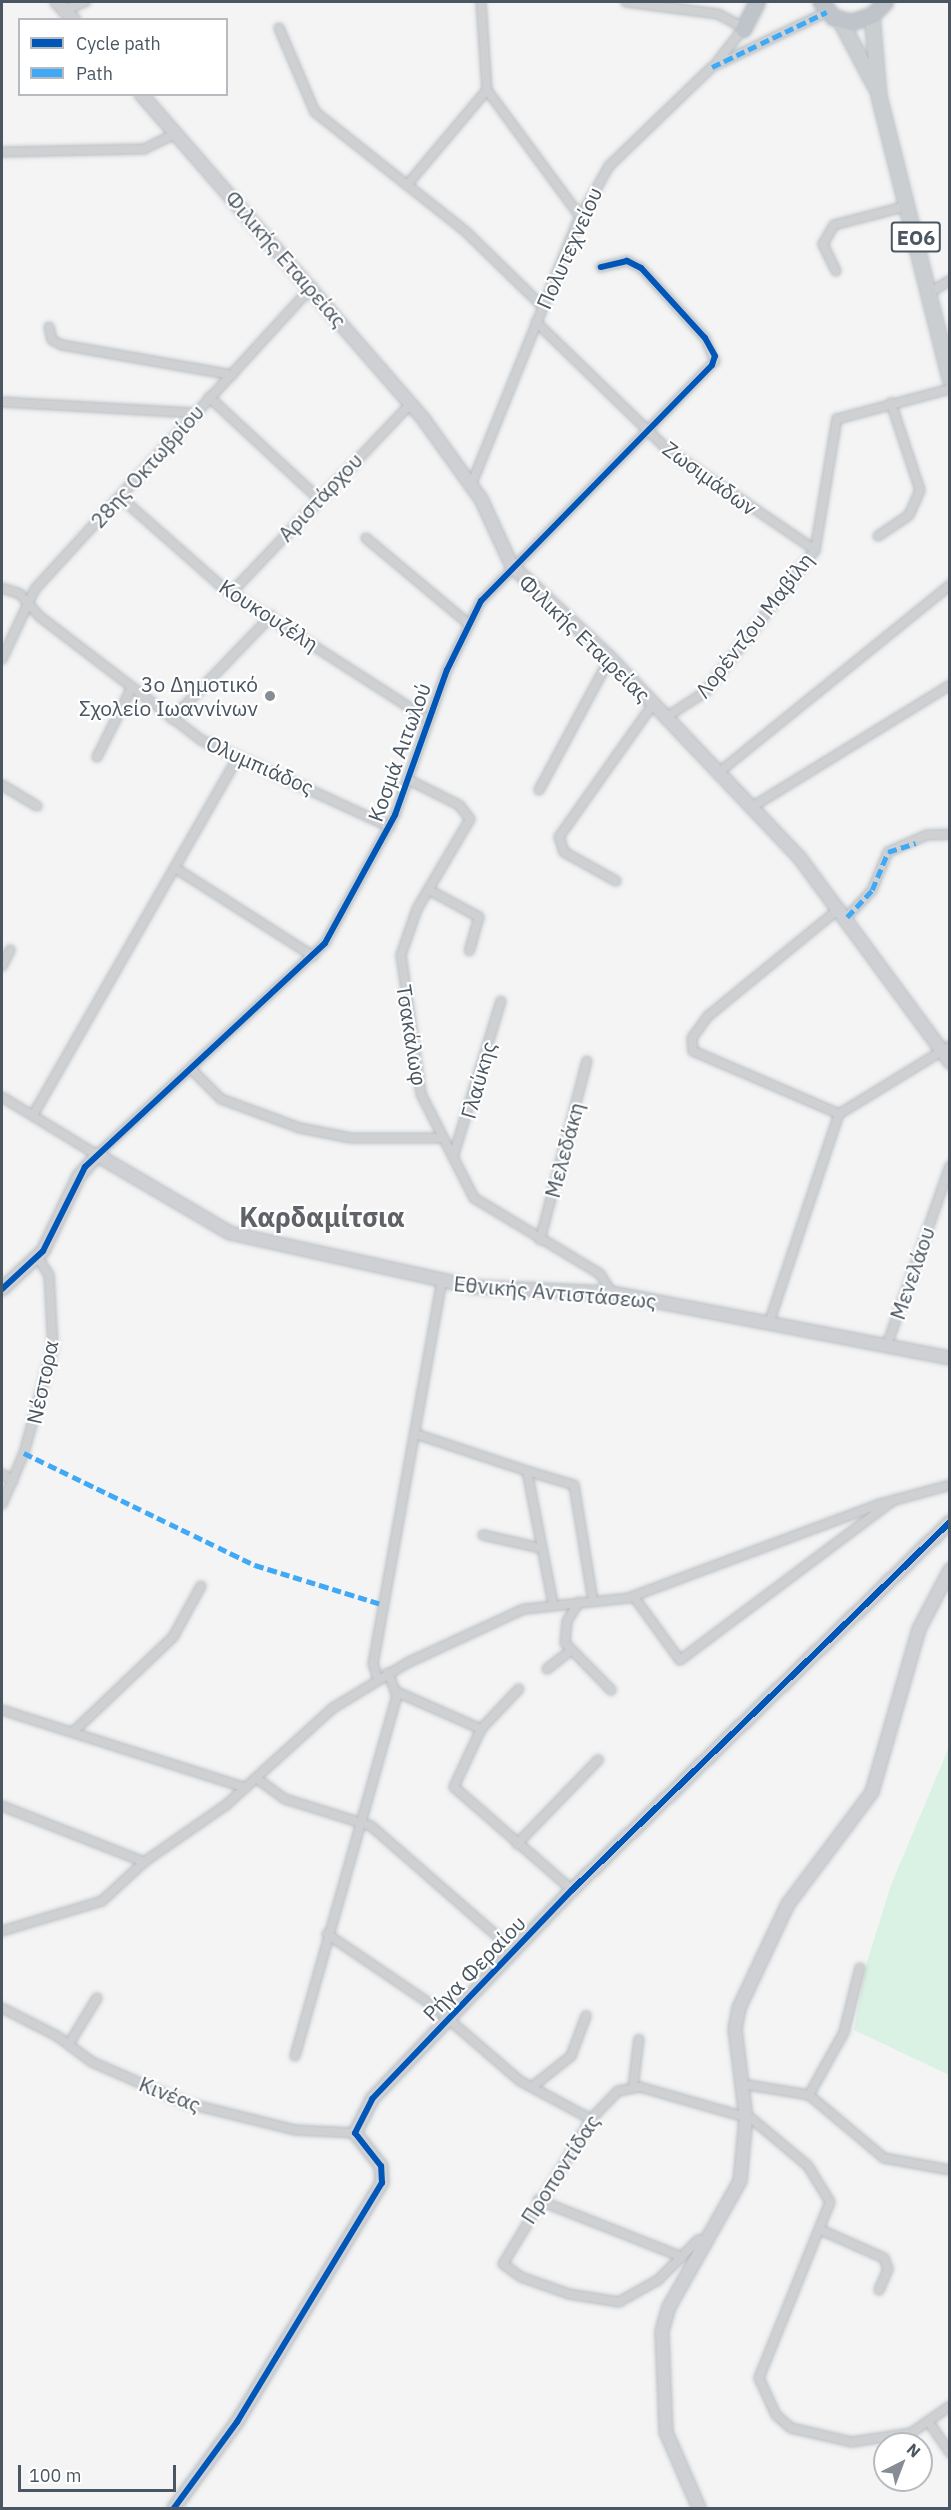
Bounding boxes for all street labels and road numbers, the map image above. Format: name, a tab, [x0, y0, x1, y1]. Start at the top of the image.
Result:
street label: Πολυτεχνείου	[531, 183, 607, 313]
street label: Φιλικής Εταιρείας	[220, 186, 352, 332]
road number: ΕΟ6	[890, 220, 942, 254]
street label: 28ης Οκτωβρίου	[85, 399, 209, 533]
street label: Ζωσιμάδων	[658, 436, 762, 520]
street label: Αριστάρχου	[273, 447, 367, 547]
street label: Λορέντζου Μαβίλη	[690, 547, 818, 703]
street label: Φιλικής Εταιρείας	[514, 569, 656, 707]
street label: Κουκουζέλη	[215, 574, 323, 656]
street label: Κοσμά Αιτωλού	[362, 679, 436, 825]
street label: Ολυμπιάδος	[202, 730, 318, 800]
street label: Τσακάλωφ	[392, 983, 432, 1087]
street label: Γλαύκης	[455, 1038, 501, 1122]
street label: Μελεδάκη	[539, 1100, 589, 1200]
street label: Μενελάου	[884, 1223, 940, 1323]
street label: Εθνικής Αντιστάσεως	[453, 1271, 657, 1313]
street label: Νέστορα	[21, 1338, 63, 1426]
street label: Ρήγα Φεραίου	[417, 1910, 531, 2026]
street label: Κινέας	[136, 2071, 204, 2117]
street label: Προποντίδας	[515, 2110, 605, 2228]

